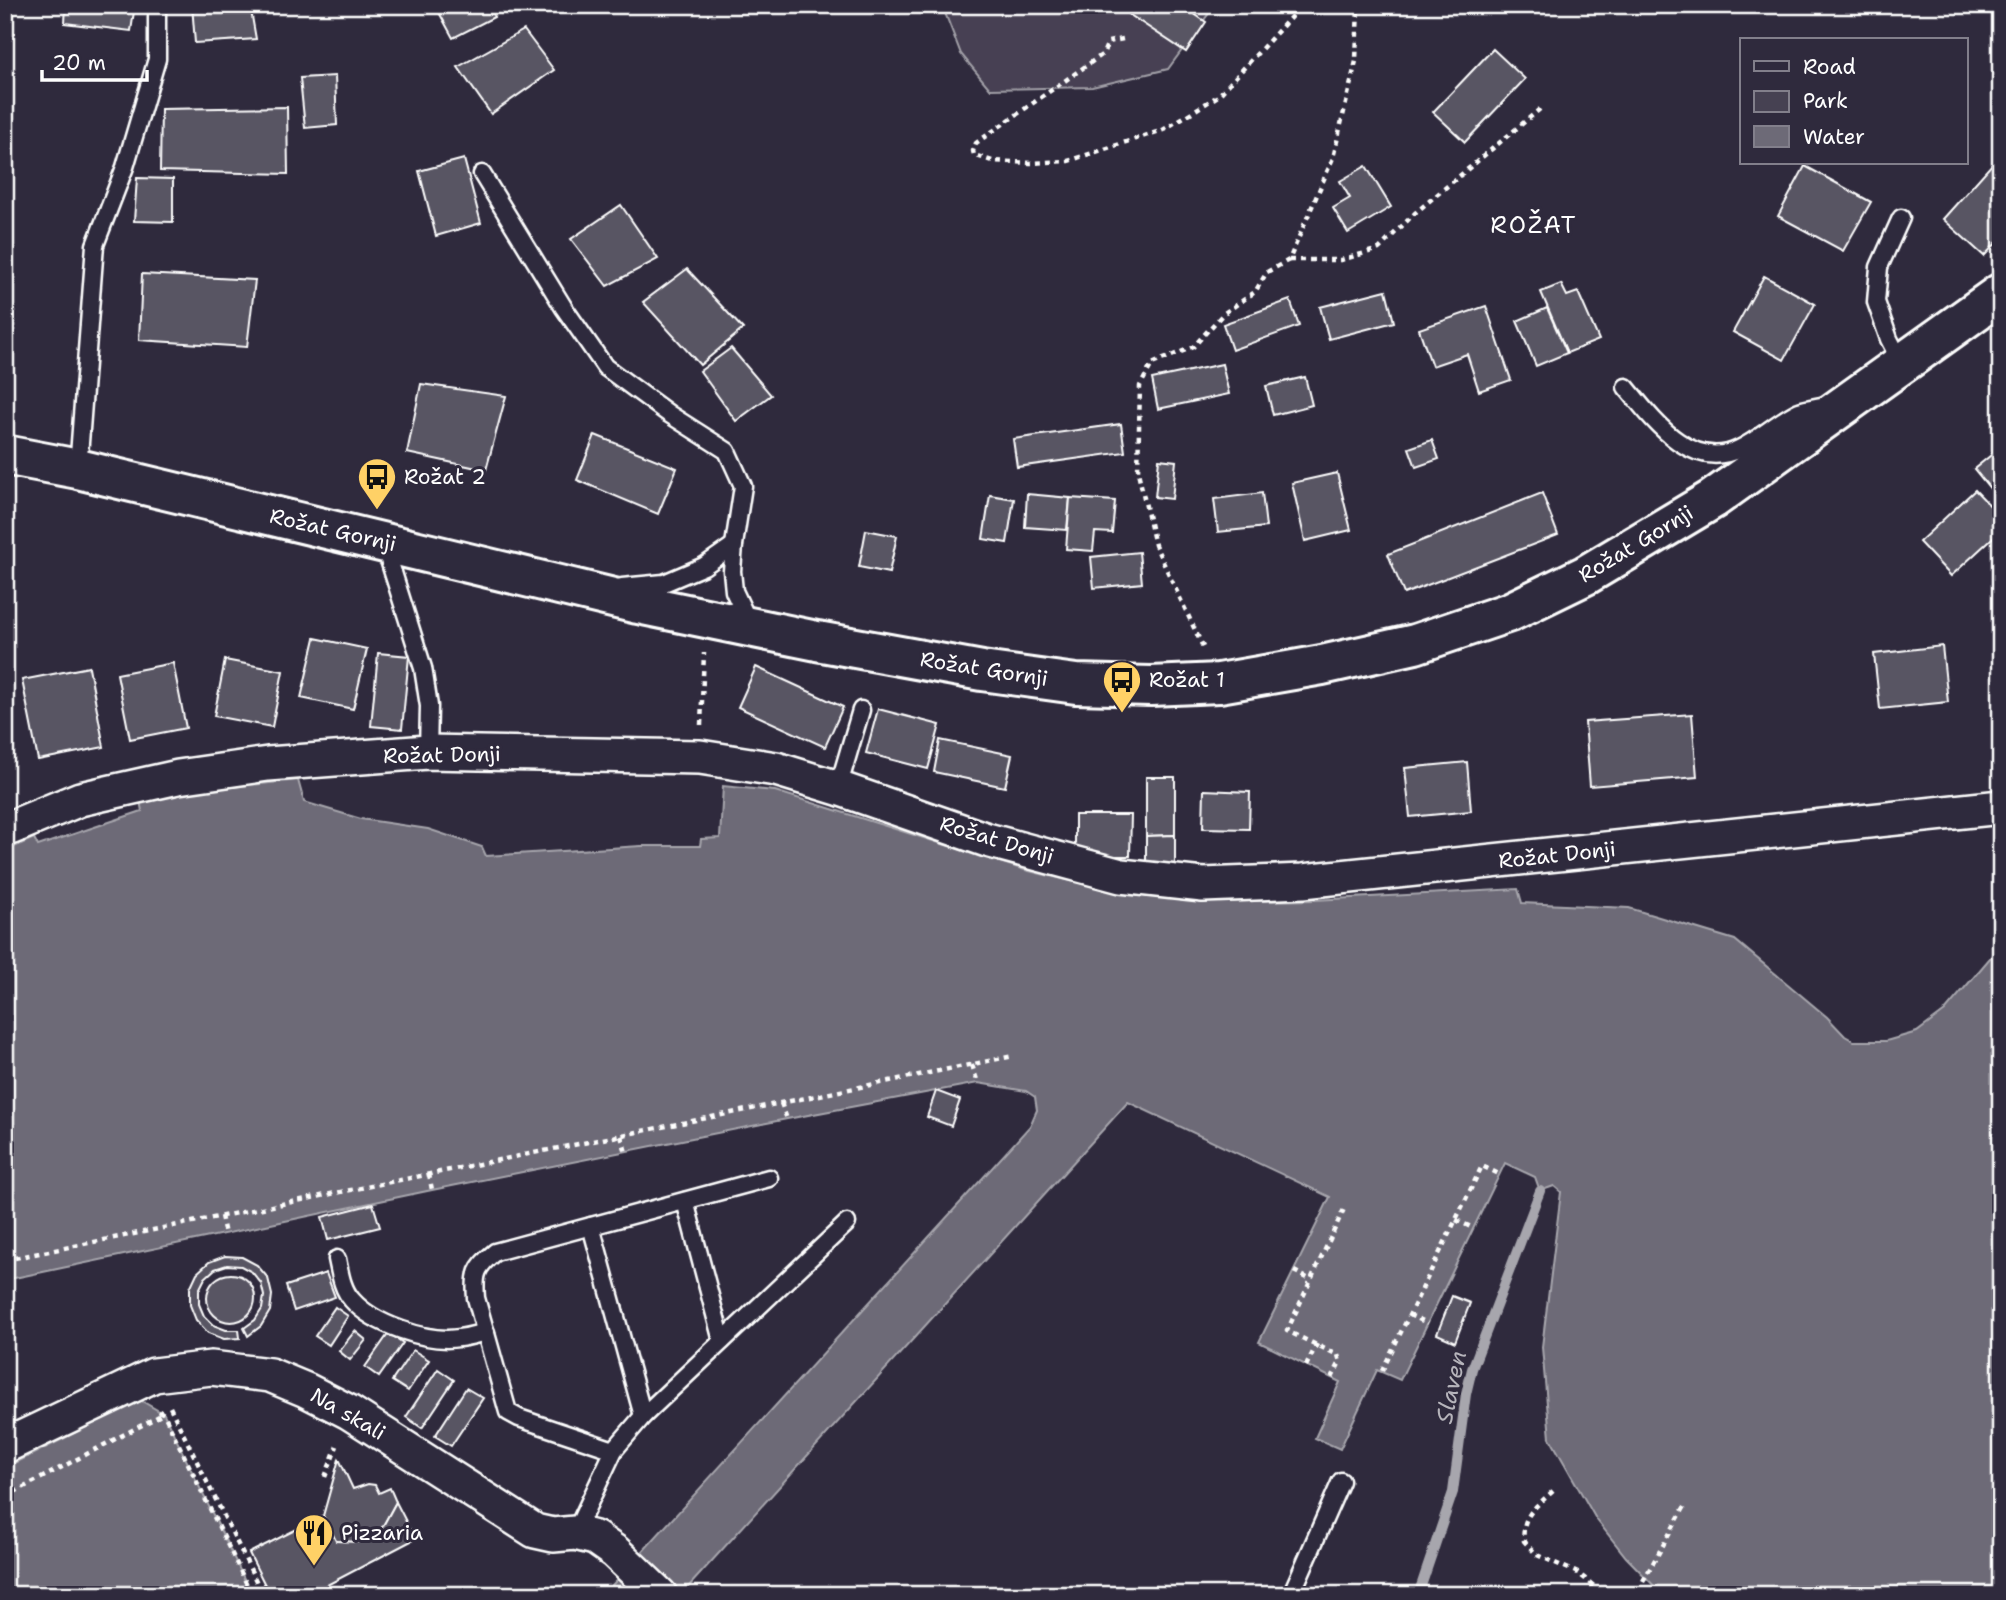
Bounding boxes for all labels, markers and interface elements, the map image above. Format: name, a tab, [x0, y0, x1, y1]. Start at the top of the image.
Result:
scale bar	[42, 38, 147, 82]
legend	[1740, 38, 1968, 164]
text: 20 m	[52, 49, 106, 77]
text: Road	[1803, 53, 1856, 81]
text: Park	[1803, 87, 1848, 115]
text: Water	[1803, 123, 1865, 151]
district label: ROŽAT	[1490, 209, 1578, 241]
bus stop icon: Rožat 2	[356, 456, 398, 511]
place label: Rožat 2	[404, 463, 486, 491]
street label: Rožat Gornji	[1573, 499, 1699, 589]
street label: Rožat Gornji	[267, 502, 399, 558]
street label: Rožat Gornji	[918, 645, 1050, 693]
bus stop icon: Rožat 1	[1101, 659, 1143, 714]
place label: Rožat 1	[1149, 666, 1225, 694]
street label: Rožat Donji	[383, 740, 501, 770]
street label: Rožat Donji	[937, 809, 1057, 871]
street label: Rožat Donji	[1497, 835, 1617, 875]
water label: Slaven	[1429, 1348, 1473, 1426]
street label: Na skali	[305, 1381, 391, 1447]
restaurant icon: Pizzaria	[293, 1512, 335, 1567]
place label: Pizzaria	[341, 1519, 423, 1547]

